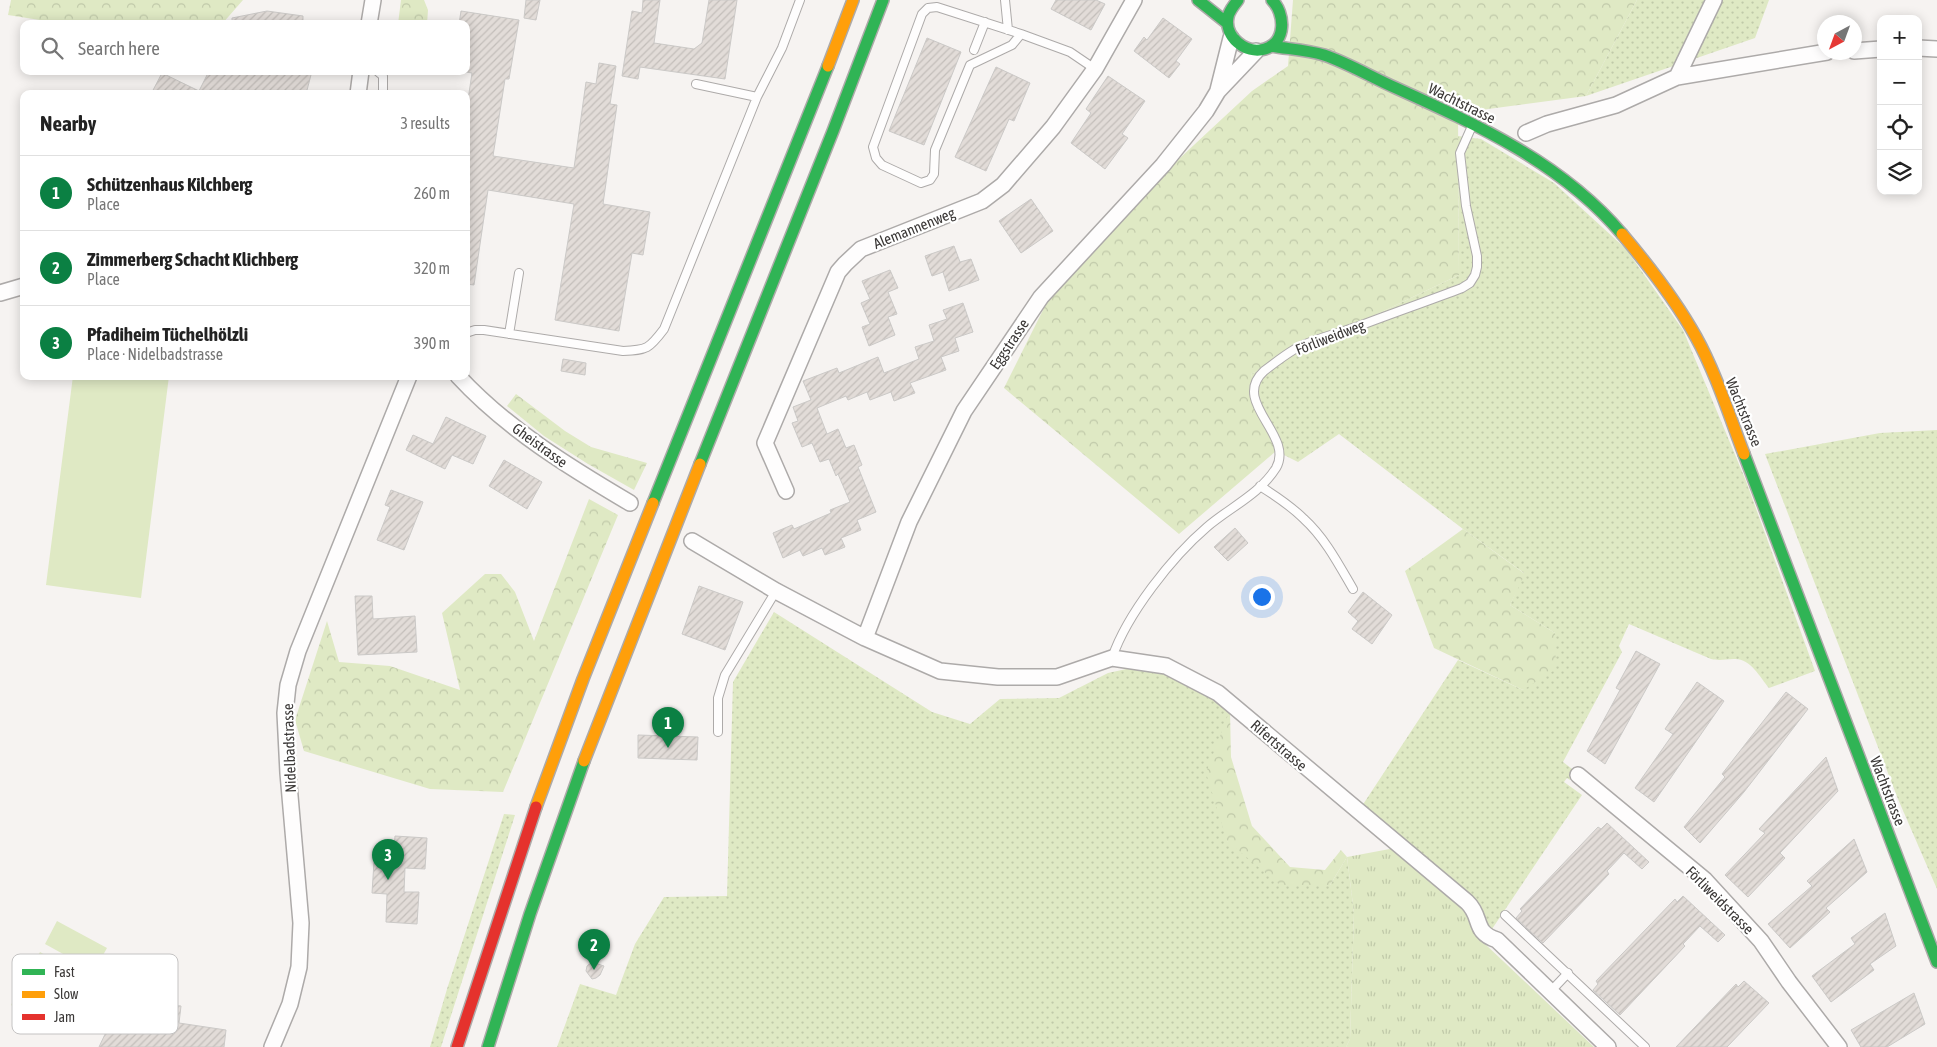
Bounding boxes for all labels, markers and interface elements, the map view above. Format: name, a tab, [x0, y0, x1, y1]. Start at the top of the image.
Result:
north arrow	[1817, 15, 1862, 60]
map controls	[1877, 15, 1922, 195]
button: +	[1877, 15, 1922, 60]
search box	[20, 20, 470, 75]
icon: search	[38, 34, 66, 62]
text: Search here	[78, 37, 160, 59]
button: −	[1877, 60, 1922, 105]
street label: Wachtstrasse	[1426, 79, 1499, 127]
button: locate	[1877, 105, 1922, 150]
text: Nearby	[40, 111, 96, 135]
text: 3 results	[400, 114, 450, 132]
button: layers	[1877, 150, 1922, 195]
text: Schützenhaus Kilchberg	[87, 173, 253, 195]
text: 1	[52, 184, 60, 202]
text: 260 m	[414, 184, 450, 202]
text: Place	[87, 195, 120, 213]
street label: Alemannenweg	[871, 204, 958, 252]
text: Zimmerberg Schacht Klichberg	[87, 248, 298, 270]
text: 2	[52, 259, 60, 277]
text: 320 m	[414, 259, 450, 277]
text: Place	[87, 270, 120, 288]
street label: Eggstrasse	[986, 315, 1032, 372]
street label: Förliweidweg	[1293, 316, 1368, 358]
text: Pfadiheim Tüchelhölzli	[87, 323, 248, 345]
text: 3	[52, 334, 60, 352]
text: 390 m	[414, 334, 450, 352]
text: Place · Nidelbadstrasse	[87, 345, 223, 363]
street label: Wachtstrasse	[1723, 375, 1766, 449]
street label: Gheistrasse	[509, 419, 571, 471]
your location	[1249, 584, 1275, 610]
street label: Nidelbadstrasse	[279, 703, 299, 793]
pin: 1	[652, 707, 684, 748]
street label: Rifertstrasse	[1248, 716, 1311, 774]
street label: Wachtstrasse	[1867, 754, 1909, 828]
pin: 3	[372, 839, 404, 880]
street label: Förliweidstrasse	[1683, 863, 1758, 938]
pin: 2	[578, 929, 610, 970]
legend	[12, 954, 178, 1034]
text: Fast	[54, 964, 75, 980]
text: Slow	[54, 986, 79, 1002]
text: Jam	[54, 1009, 75, 1025]

